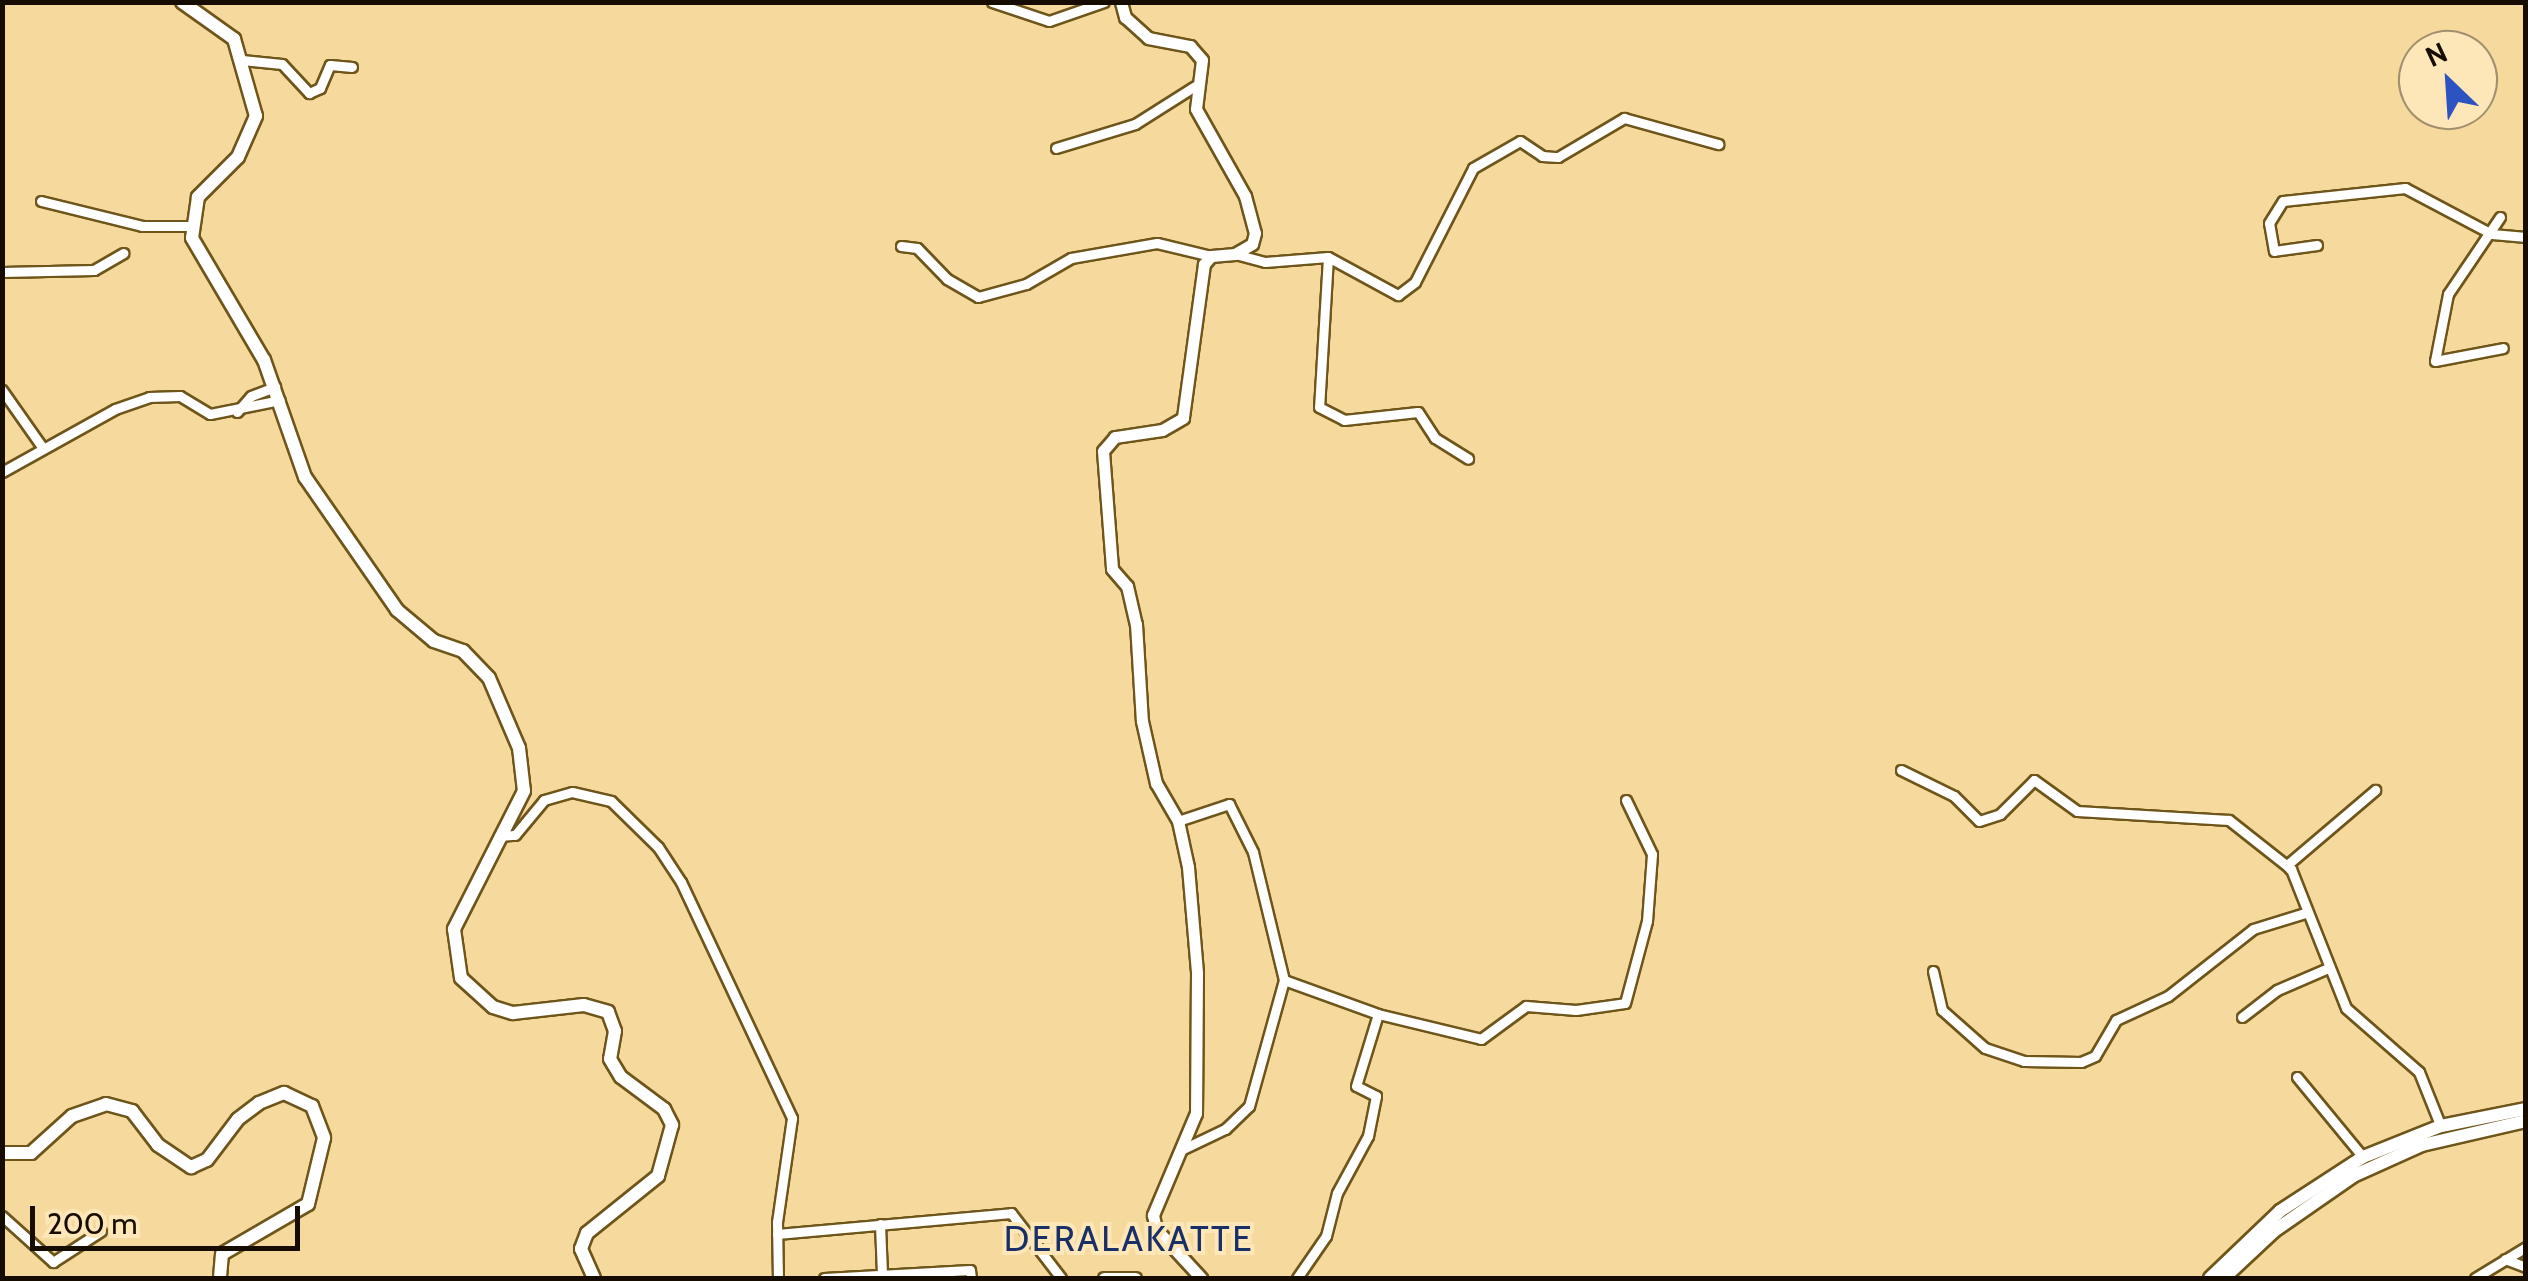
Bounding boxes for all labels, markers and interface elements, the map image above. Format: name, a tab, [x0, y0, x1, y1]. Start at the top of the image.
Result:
north arrow	[2398, 30, 2498, 130]
text: N	[2420, 35, 2452, 74]
scale bar	[35, 1186, 305, 1248]
text: 200 m	[47, 1205, 138, 1242]
district label: DERALAKATTE	[1004, 1218, 1254, 1260]

